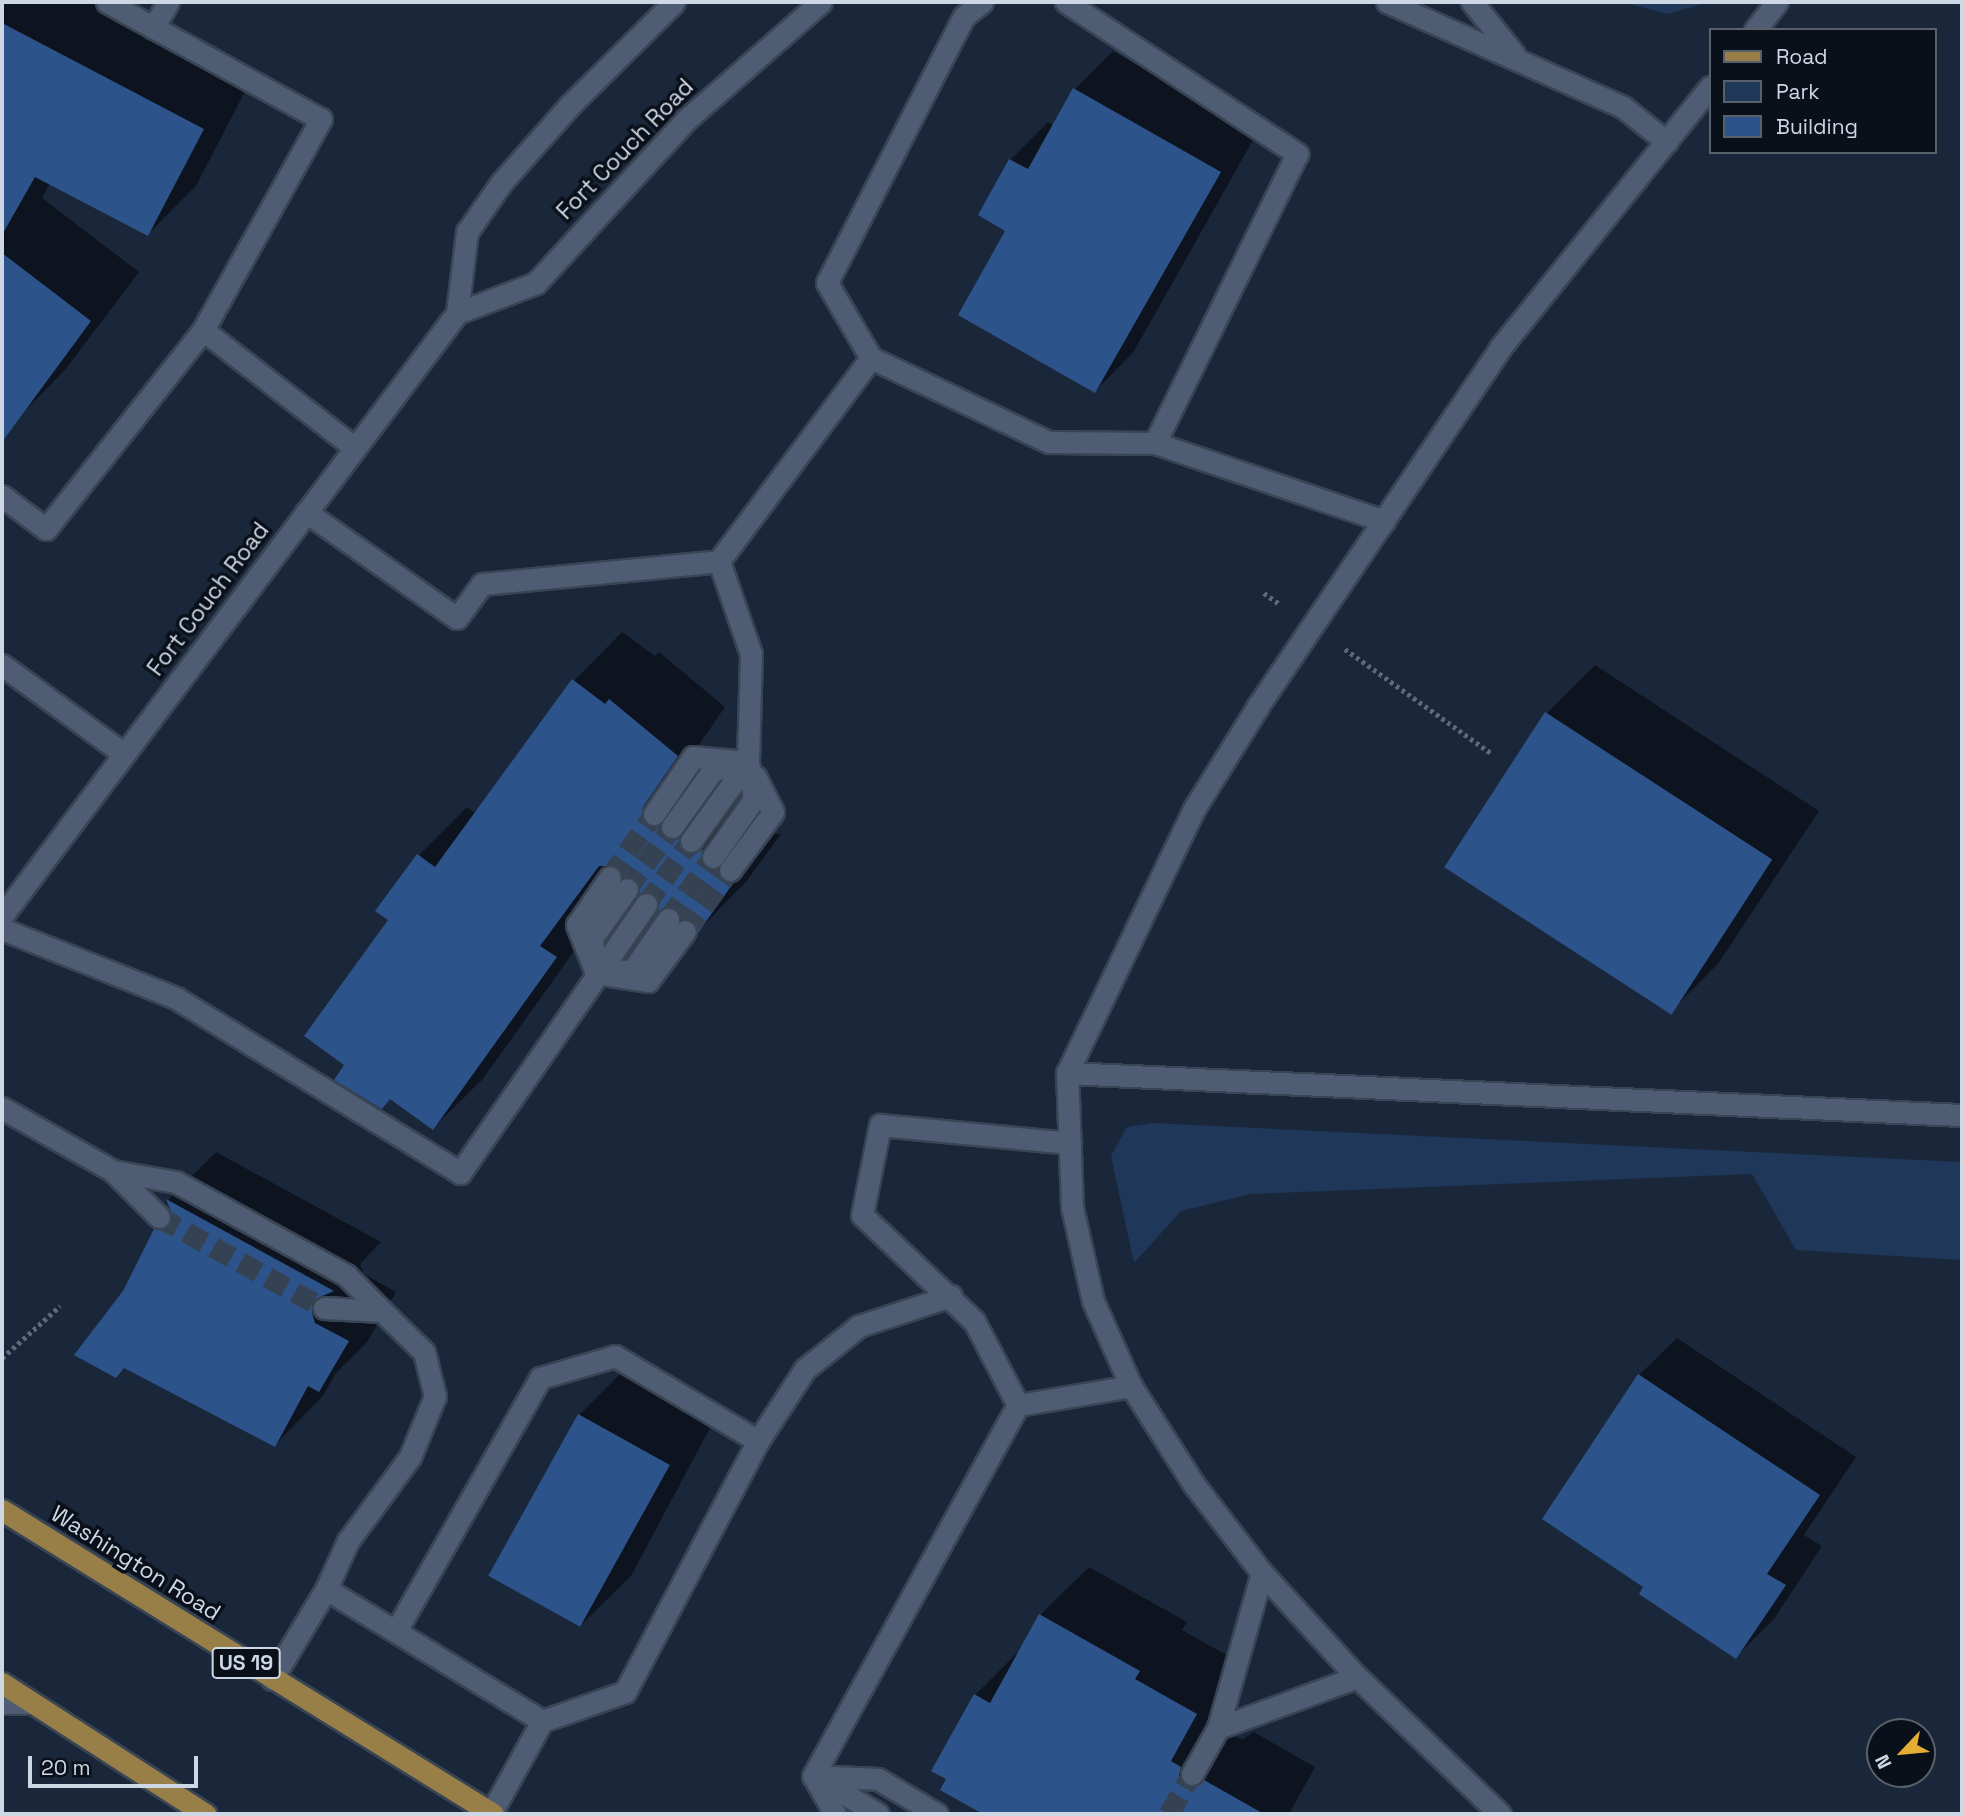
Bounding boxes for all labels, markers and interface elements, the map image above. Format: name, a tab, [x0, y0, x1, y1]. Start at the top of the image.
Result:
legend	[1708, 28, 1936, 154]
text: Road	[1776, 43, 1828, 70]
street label: Fort Couch Road	[551, 73, 699, 225]
text: Park	[1776, 78, 1820, 105]
text: Building	[1776, 113, 1858, 140]
street label: Fort Couch Road	[141, 517, 275, 681]
street label: Washington Road	[46, 1500, 226, 1626]
road number: US 19	[211, 1646, 281, 1680]
north arrow	[1866, 1718, 1936, 1788]
scale bar	[32, 1742, 201, 1786]
text: N	[1869, 1750, 1898, 1773]
text: 20 m	[41, 1754, 91, 1781]

